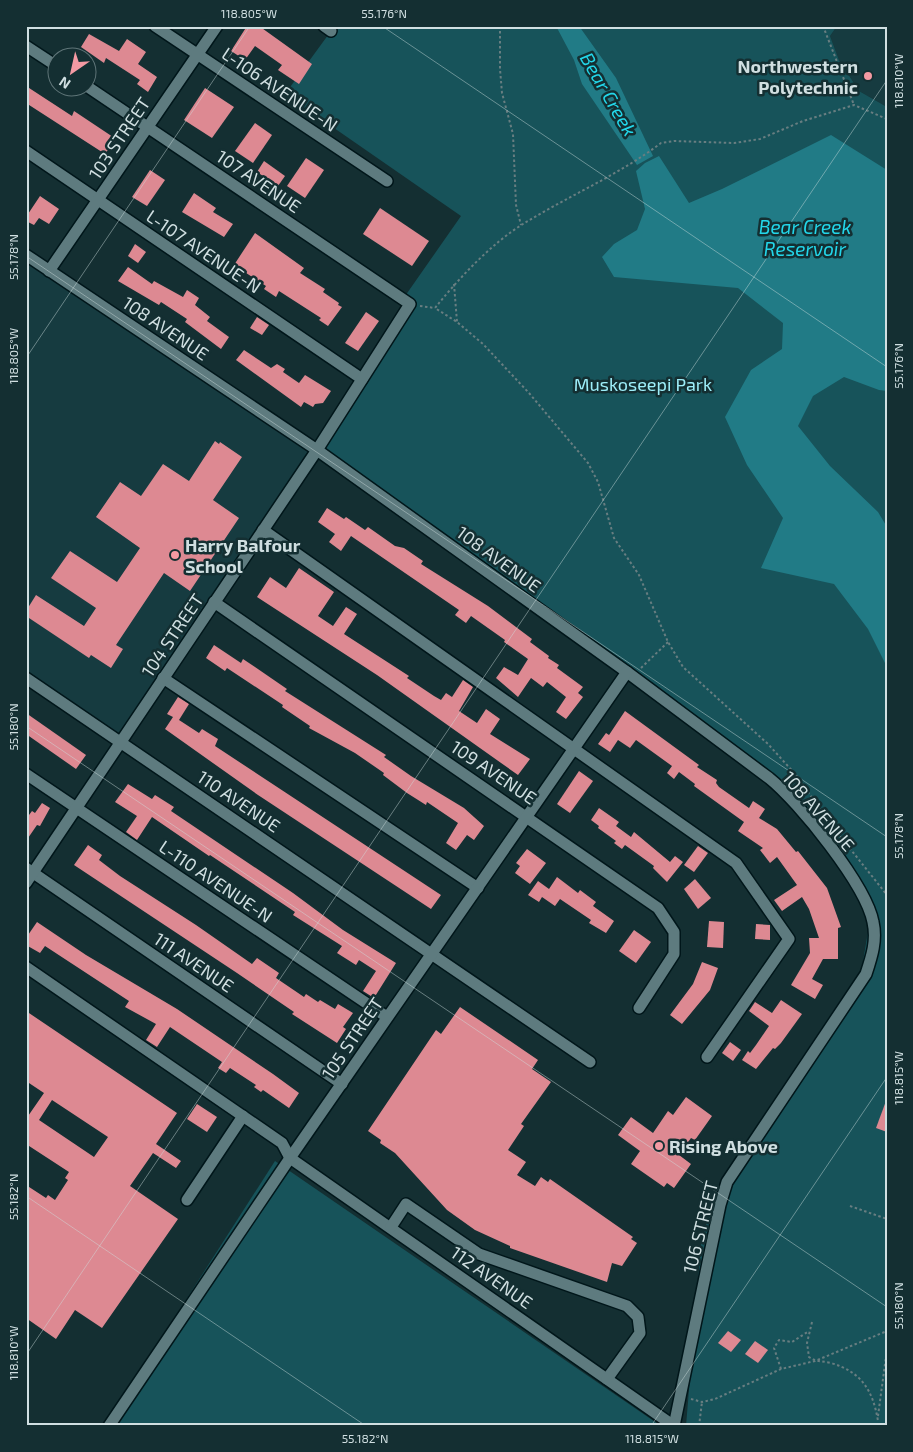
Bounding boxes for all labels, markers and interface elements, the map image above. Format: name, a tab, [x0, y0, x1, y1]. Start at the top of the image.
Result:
text: 118.805°W	[221, 6, 277, 20]
text: 55.176°N	[361, 6, 407, 20]
street label: L-106 AVENUE-N	[218, 42, 342, 136]
north arrow	[48, 48, 98, 98]
water label: Bear Creek	[576, 48, 642, 140]
text: 118.810°W	[891, 54, 905, 108]
place label: Northwestern Polytechnic	[738, 55, 858, 98]
marker: Northwestern Polytechnic	[862, 70, 874, 82]
text: N	[56, 73, 73, 93]
street label: 103 STREET	[84, 92, 155, 183]
street label: 107 AVENUE	[213, 145, 305, 217]
street label: L-107 AVENUE-N	[142, 204, 266, 298]
water label: Bear Creek Reservoir	[759, 215, 851, 260]
text: 55.178°N	[6, 234, 20, 280]
street label: 108 AVENUE	[119, 291, 213, 365]
text: 118.805°W	[6, 328, 20, 384]
text: 55.176°N	[891, 343, 905, 389]
park label: Muskoseepi Park	[574, 373, 712, 395]
street label: 108 AVENUE	[453, 521, 545, 597]
place label: Harry Balfour School	[185, 534, 301, 577]
marker: Harry Balfour School	[169, 549, 181, 561]
street label: 104 STREET	[136, 589, 208, 681]
text: 55.180°N	[6, 703, 20, 751]
street label: 109 AVENUE	[447, 735, 541, 809]
street label: 110 AVENUE	[193, 765, 285, 837]
street label: 108 AVENUE	[778, 766, 860, 856]
text: 55.178°N	[891, 813, 905, 859]
street label: L-110 AVENUE-N	[155, 835, 277, 927]
street label: 111 AVENUE	[150, 927, 238, 997]
street label: 105 STREET	[317, 992, 388, 1083]
text: 118.815°W	[891, 1051, 905, 1105]
place label: Rising Above	[669, 1135, 778, 1157]
marker: Rising Above	[653, 1140, 665, 1152]
text: 55.182°N	[6, 1174, 20, 1220]
street label: 106 STREET	[678, 1178, 722, 1276]
street label: 112 AVENUE	[447, 1241, 537, 1313]
text: 55.180°N	[891, 1282, 905, 1330]
text: 118.810°W	[6, 1326, 20, 1380]
text: 55.182°N	[342, 1431, 388, 1445]
text: 118.815°W	[625, 1431, 679, 1445]

